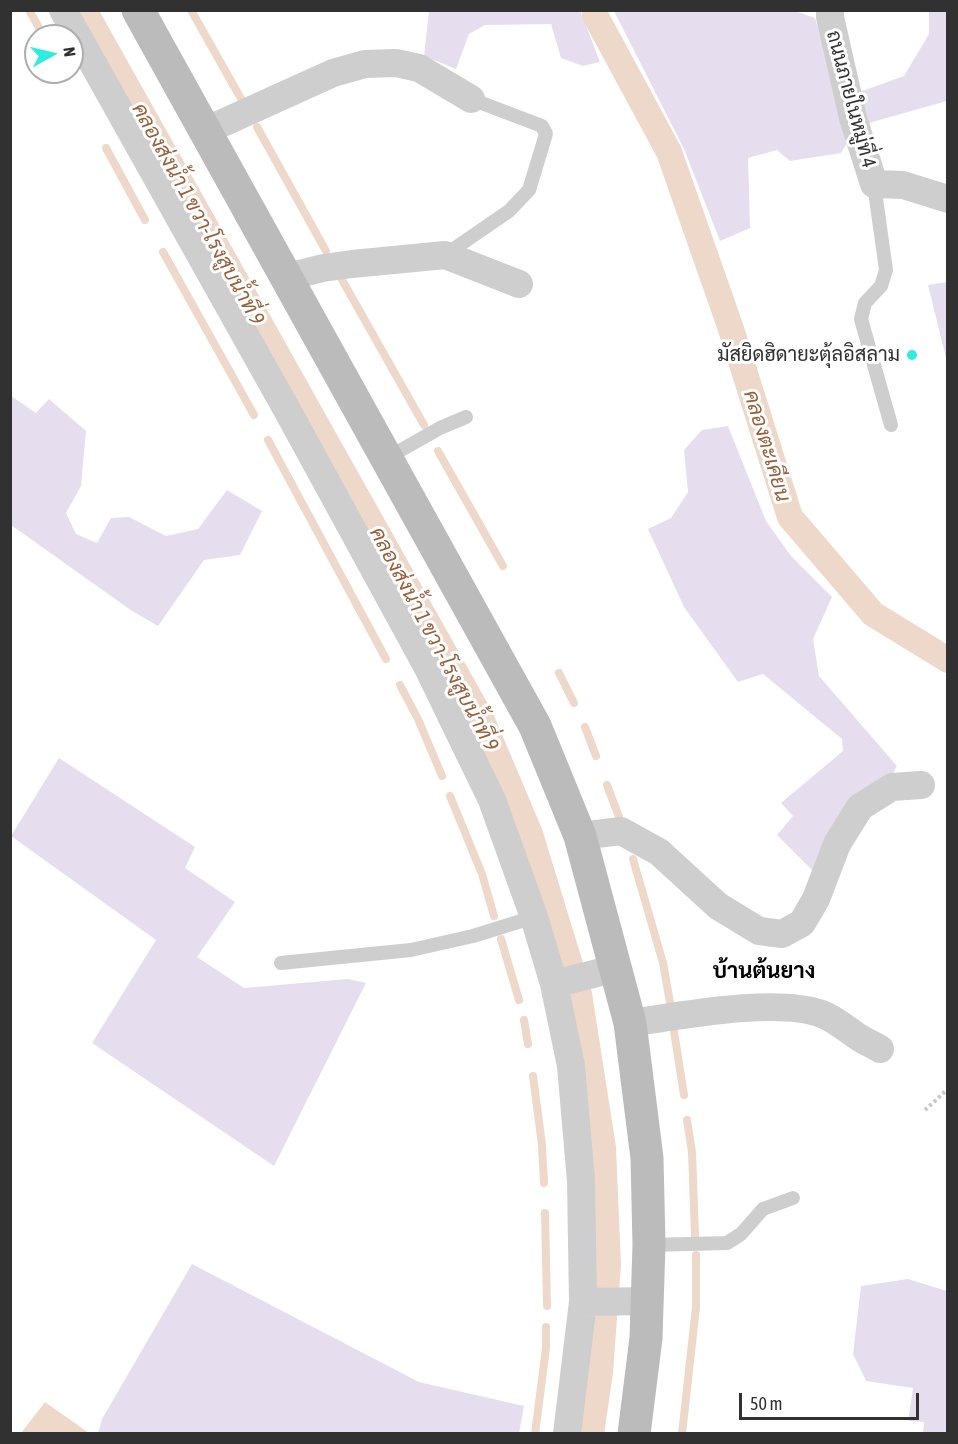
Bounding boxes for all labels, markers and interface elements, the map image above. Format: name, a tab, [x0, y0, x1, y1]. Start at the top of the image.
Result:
north arrow	[24, 24, 84, 84]
street label: ถนนภายในหมู่ที่ 4	[821, 28, 881, 170]
text: N	[60, 46, 79, 58]
water label: คลองส่งน้ำ 1 ขวา-โรงสูบน้ำที่ 9	[126, 99, 270, 329]
place label: มัสยิดฮิดายะตุ้ลอิสลาม	[717, 343, 900, 367]
marker: มัสยิดฮิดายะตุ้ลอิสลาม	[905, 348, 919, 362]
water label: คลองตะเคียน	[738, 387, 796, 505]
water label: คลองส่งน้ำ 1 ขวา-โรงสูบน้ำที่ 9	[364, 523, 504, 755]
district label: บ้านต้นยาง	[713, 958, 815, 984]
scale bar	[742, 1381, 922, 1419]
text: 50 m	[750, 1393, 782, 1414]

